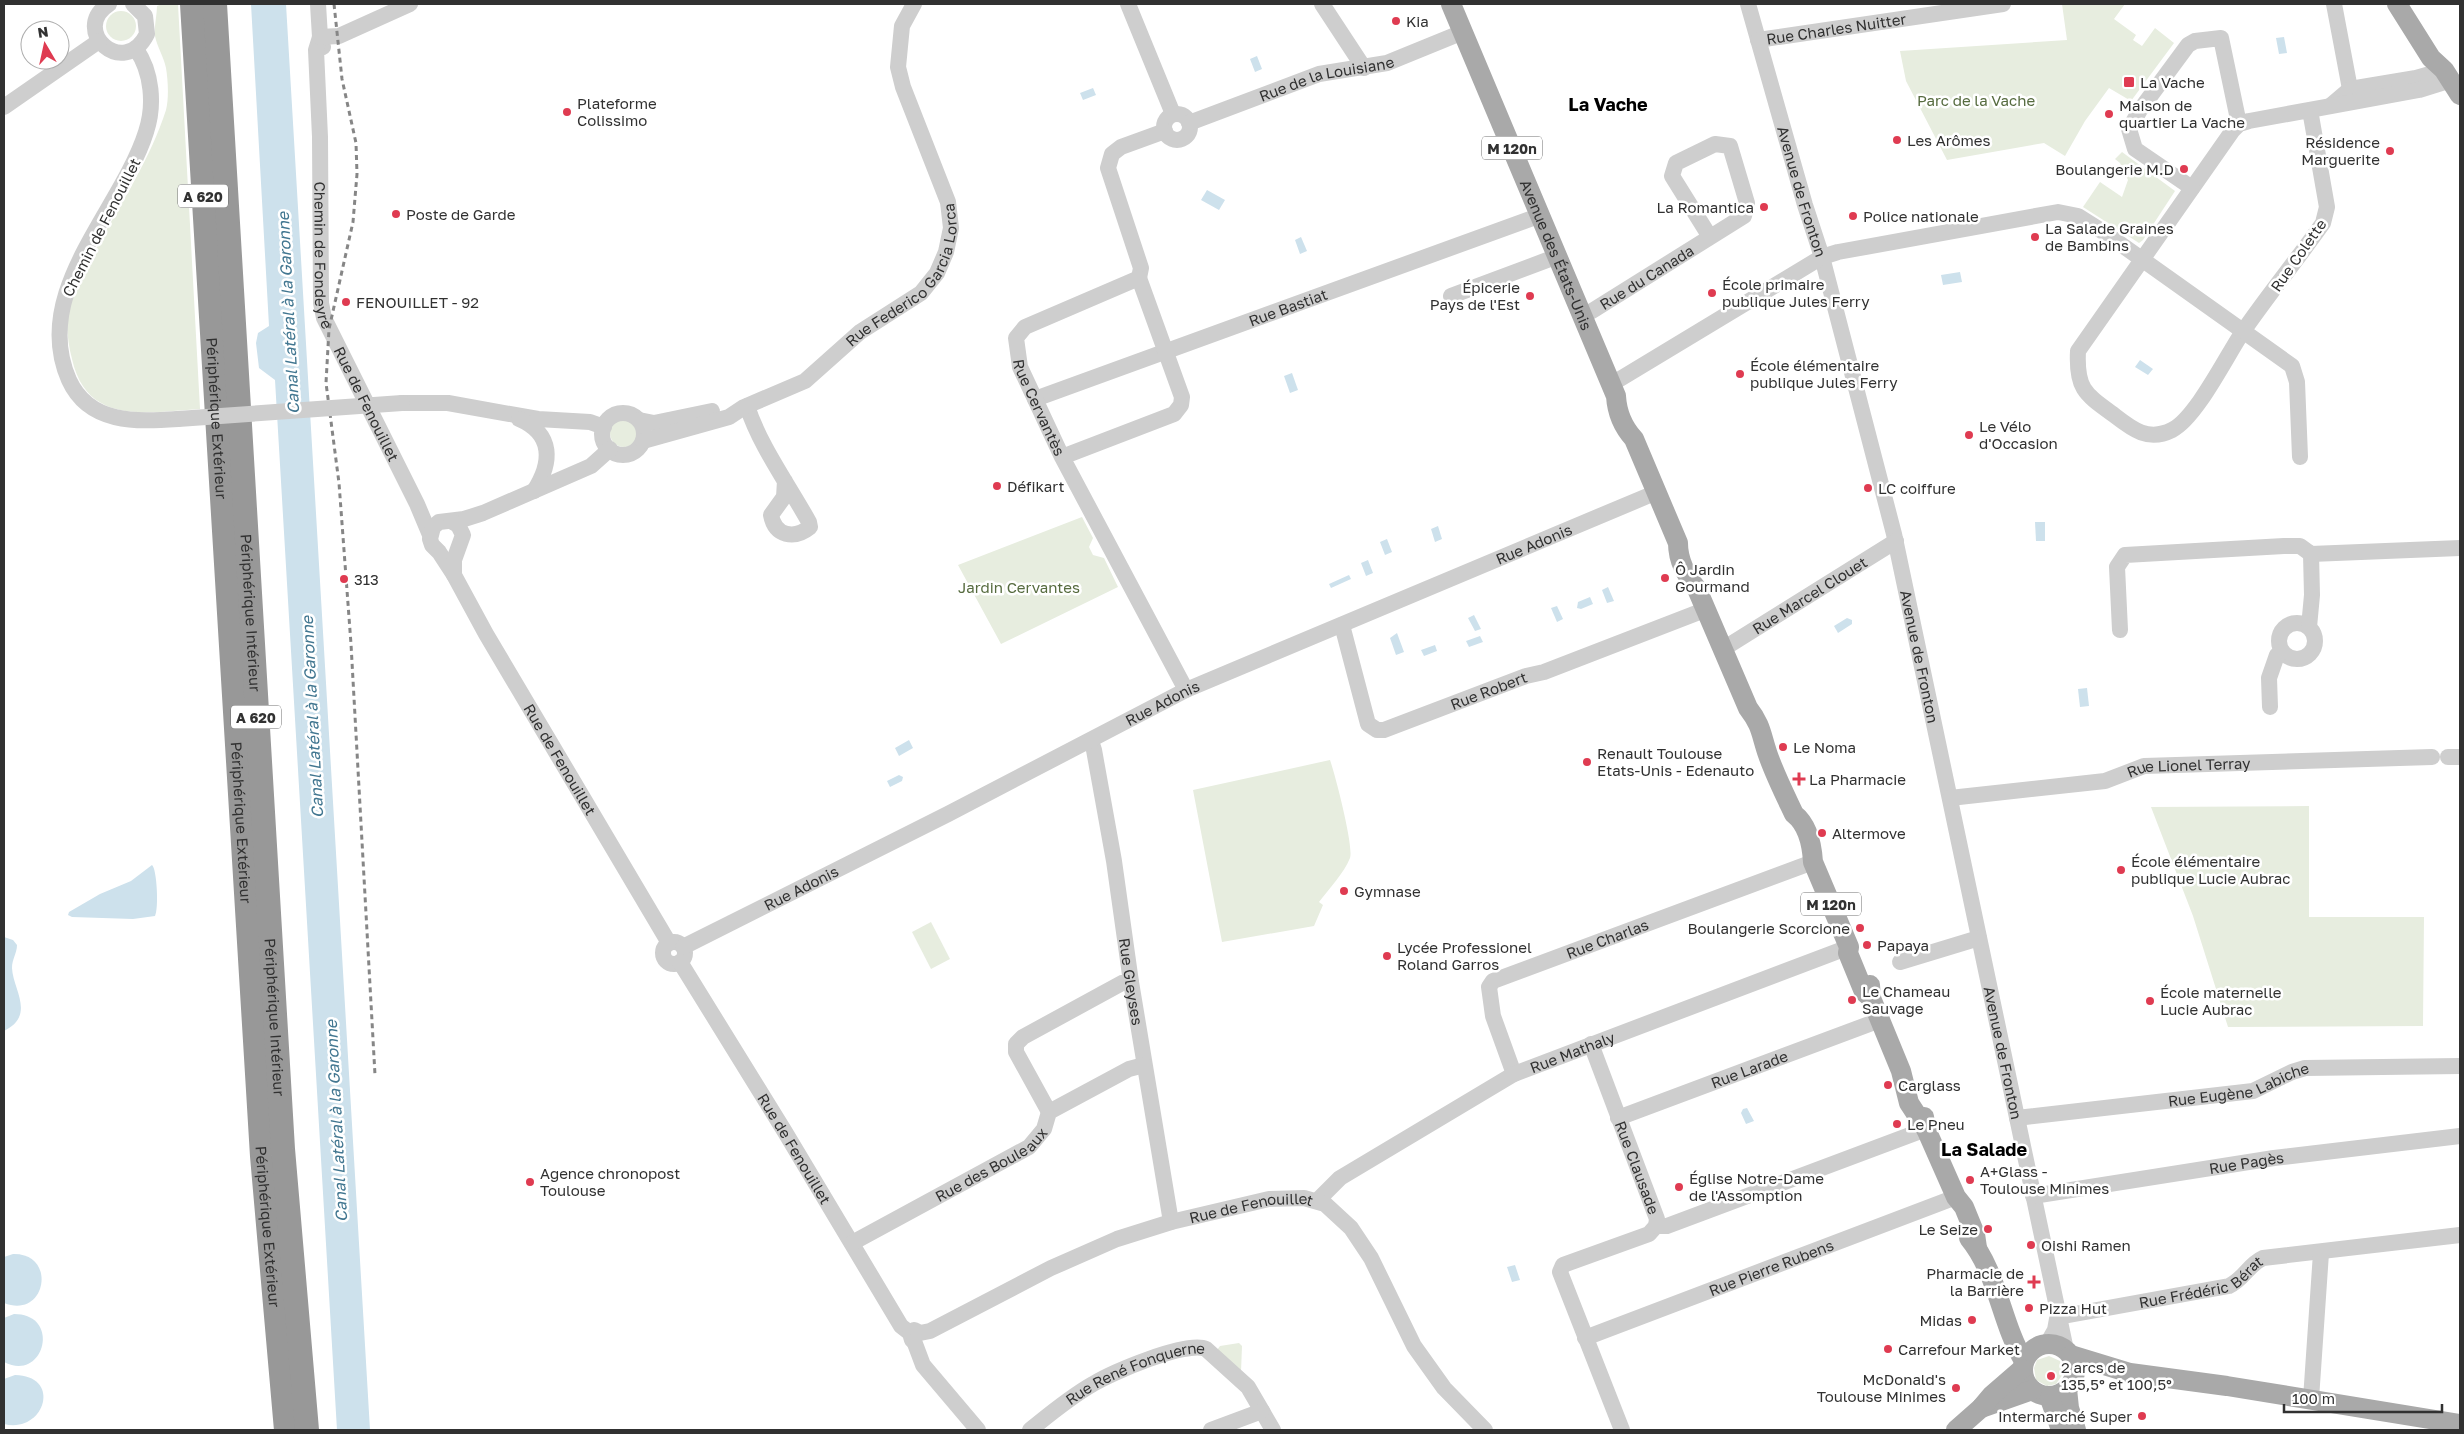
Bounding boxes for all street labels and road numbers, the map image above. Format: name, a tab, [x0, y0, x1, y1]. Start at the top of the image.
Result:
street label: Rue Charles Nuitter	[1765, 9, 1907, 48]
street label: Rue de la Louisiane	[1256, 52, 1397, 105]
street label: Avenue de Fronton	[1774, 124, 1830, 259]
road number: M 120n	[1482, 136, 1542, 160]
street label: Chemin de Fenouillet	[58, 155, 144, 299]
street label: Avenue des États-Unis	[1517, 177, 1596, 333]
street label: Chemin de Fondeyre	[311, 181, 337, 332]
road number: A 620	[178, 185, 228, 208]
street label: Rue Federico Garcia Lorca	[842, 202, 960, 350]
street label: Rue Colette	[2266, 215, 2330, 295]
street label: Rue du Canada	[1596, 241, 1697, 313]
street label: Rue Bastiat	[1246, 285, 1330, 330]
street label: Périphérique Extérieur	[203, 337, 231, 500]
street label: Rue de Fenouillet	[331, 343, 403, 464]
street label: Rue Cervantès	[1010, 358, 1069, 459]
street label: Rue Adonis	[1493, 520, 1574, 568]
street label: Périphérique Intérieur	[237, 533, 265, 693]
street label: Rue Marcel Clouet	[1749, 552, 1870, 637]
street label: Avenue de Fronton	[1897, 588, 1943, 725]
street label: Rue Robert	[1448, 668, 1529, 713]
street label: Rue Adonis	[1122, 676, 1202, 729]
street label: Rue de Fenouillet	[520, 700, 600, 818]
road number: A 620	[231, 706, 281, 729]
street label: Périphérique Extérieur	[228, 741, 256, 904]
street label: Rue Lionel Terray	[2124, 754, 2251, 781]
street label: Rue Adonis	[761, 862, 841, 914]
road number: M 120n	[1801, 892, 1861, 916]
street label: Rue Charlas	[1564, 915, 1651, 962]
street label: Rue Gleyses	[1116, 937, 1147, 1027]
street label: Périphérique Intérieur	[262, 938, 289, 1097]
street label: Avenue de Fronton	[1981, 985, 2026, 1121]
street label: Rue Mathaly	[1527, 1027, 1618, 1076]
street label: Rue Larade	[1708, 1046, 1790, 1092]
street label: Rue Eugène Labiche	[2167, 1058, 2311, 1110]
street label: Rue de Fenouillet	[754, 1090, 835, 1207]
street label: Rue Clausade	[1612, 1118, 1663, 1217]
street label: Rue des Bouleaux	[932, 1124, 1051, 1205]
street label: Périphérique Extérieur	[252, 1145, 284, 1308]
street label: Rue Pagès	[2208, 1148, 2285, 1177]
street label: Rue de Fenouillet	[1187, 1189, 1316, 1226]
street label: Rue Pierre Rubens	[1706, 1235, 1836, 1299]
street label: Rue Frédéric Bérat	[2137, 1252, 2266, 1311]
street label: Rue René Fonquerne	[1062, 1338, 1206, 1408]

